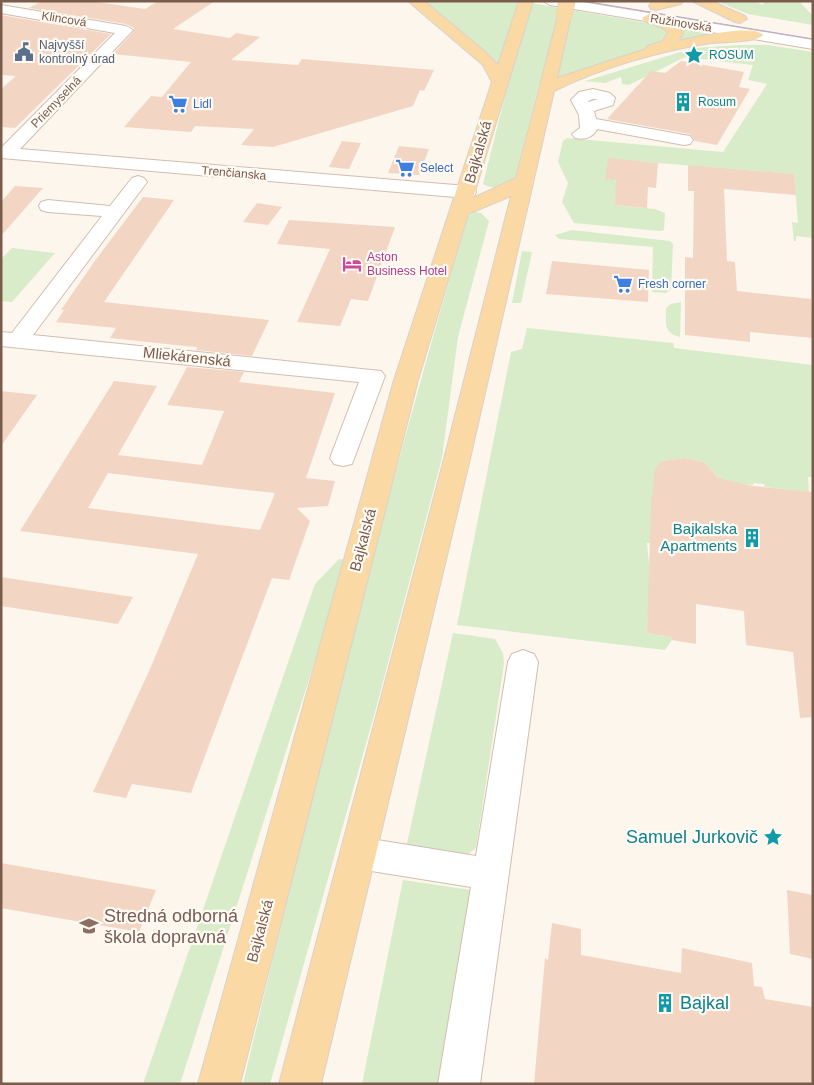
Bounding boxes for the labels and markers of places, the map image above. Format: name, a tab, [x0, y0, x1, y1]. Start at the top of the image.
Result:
place label: Najvyšší kontrolný úrad	[39, 38, 115, 66]
public building icon: Najvyšší kontrolný úrad	[13, 41, 35, 63]
place icon: ROSUM	[683, 44, 705, 66]
place label: ROSUM	[709, 48, 754, 62]
building icon: Rosum	[672, 91, 694, 113]
supermarket icon: Lidl	[167, 93, 189, 115]
place label: Rosum	[698, 95, 736, 109]
place label: Lidl	[193, 97, 212, 111]
supermarket icon: Select	[394, 157, 416, 179]
place label: Select	[420, 161, 454, 175]
place label: Aston Business Hotel	[367, 250, 447, 278]
hotel icon: Aston Business Hotel	[341, 253, 363, 275]
supermarket icon: Fresh corner	[612, 273, 634, 295]
place label: Fresh corner	[638, 277, 706, 291]
place label: Bajkalska Apartments	[660, 520, 738, 554]
building icon: Bajkalska Apartments	[741, 527, 763, 549]
place icon: Samuel Jurkovič	[762, 826, 784, 848]
place label: Samuel Jurkovič	[626, 827, 758, 847]
place label: Stredná odborná škola dopravná	[104, 906, 239, 947]
school or university icon: Stredná odborná škola dopravná	[78, 915, 100, 937]
building icon: Bajkal	[654, 992, 676, 1014]
place label: Bajkal	[680, 993, 729, 1013]

